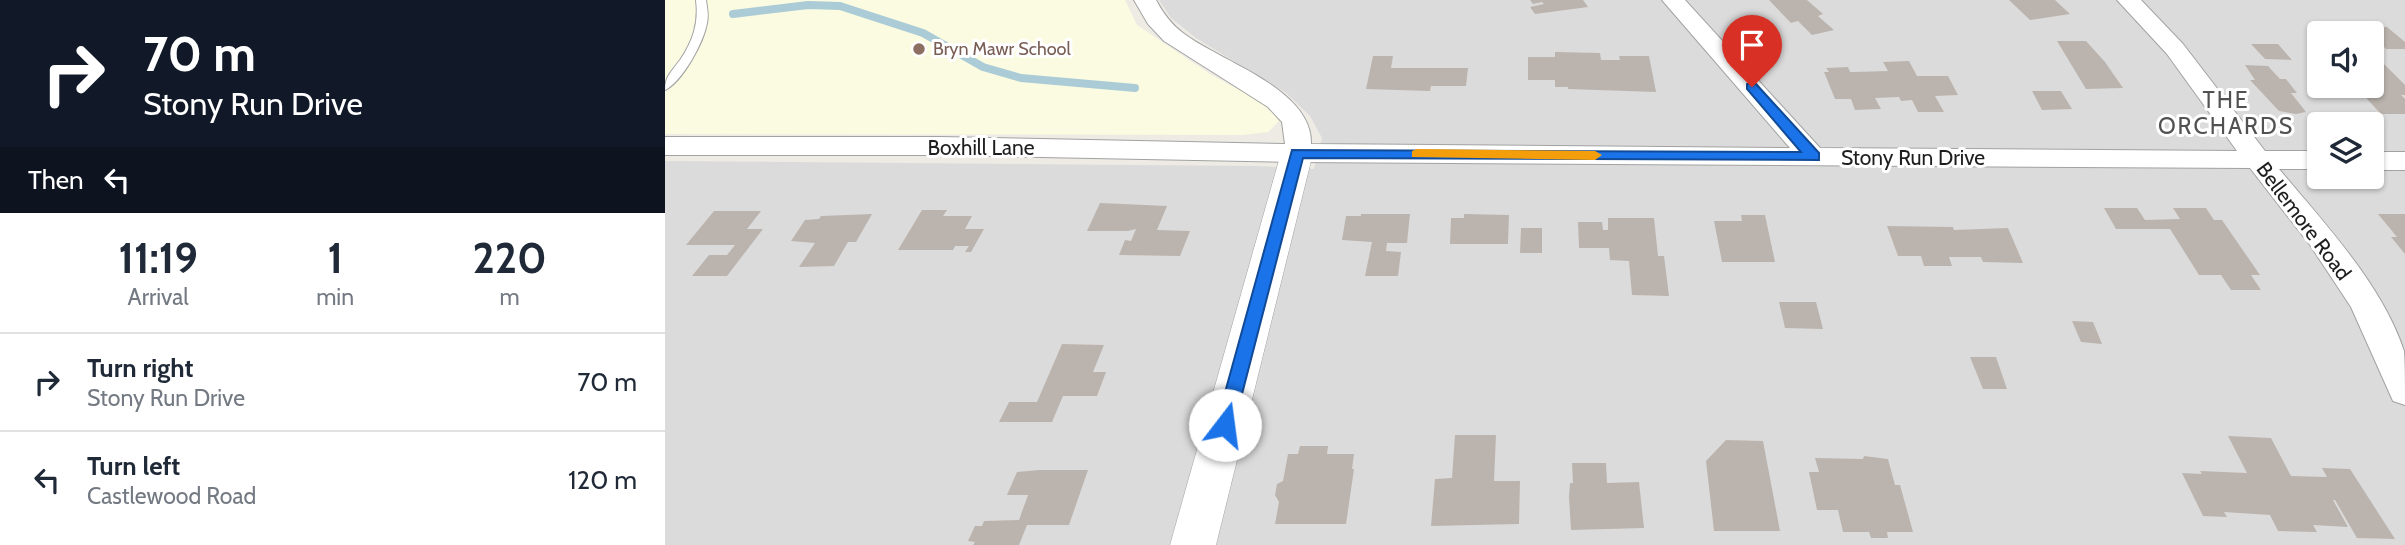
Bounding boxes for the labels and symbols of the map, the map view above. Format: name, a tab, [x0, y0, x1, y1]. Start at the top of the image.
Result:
pin	[1722, 15, 1782, 87]
place label: Bryn Mawr School	[933, 38, 1071, 60]
marker: Bryn Mawr School	[911, 41, 927, 57]
district label: THE ORCHARDS	[2158, 86, 2294, 140]
street label: Boxhill Lane	[927, 135, 1035, 160]
street label: Stony Run Drive	[1841, 145, 1985, 170]
street label: Bellemore Road	[2252, 157, 2356, 285]
position arrow	[1188, 388, 1262, 462]

